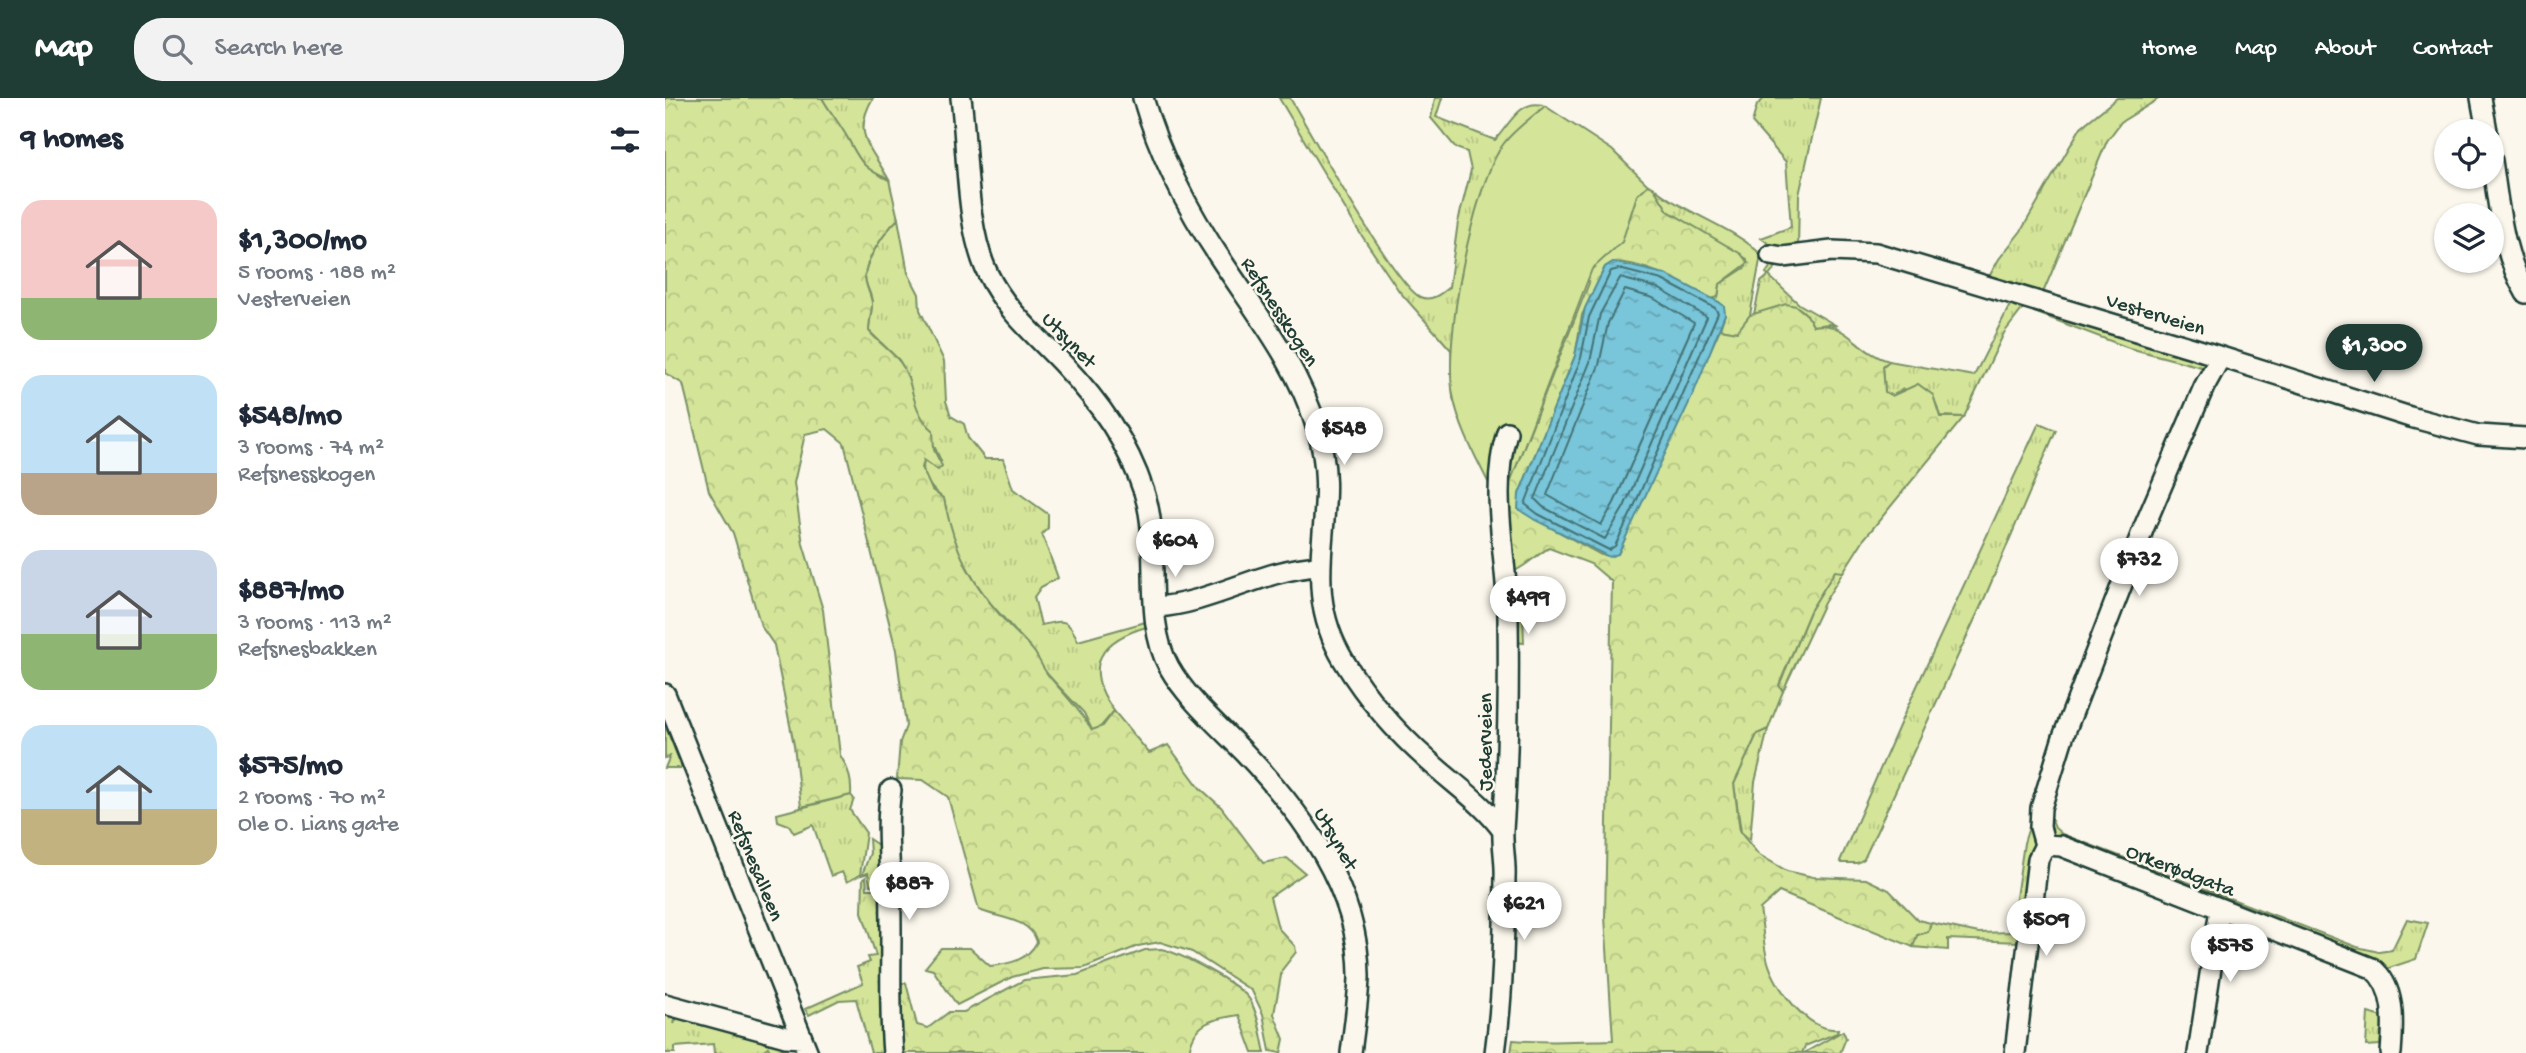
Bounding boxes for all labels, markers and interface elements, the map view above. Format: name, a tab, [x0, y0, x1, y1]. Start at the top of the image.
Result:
search box	[134, 18, 624, 81]
text: Map	[35, 30, 92, 68]
icon: search	[158, 30, 196, 68]
text: Search here	[214, 34, 343, 65]
text: Home	[2141, 35, 2197, 64]
text: Map	[2235, 35, 2277, 64]
text: About	[2315, 35, 2375, 64]
text: Contact	[2413, 35, 2491, 64]
map controls	[2434, 119, 2504, 273]
button: locate	[2434, 119, 2504, 189]
icon: filters	[606, 121, 644, 159]
text: 9 homes	[21, 123, 123, 158]
button: layers	[2434, 203, 2504, 273]
text: $1,300/mo	[238, 225, 367, 260]
icon: home	[77, 228, 161, 312]
street label: Refsnesskogen	[1233, 254, 1323, 372]
text: 5 rooms · 188 m²	[238, 260, 396, 287]
text: Vesterveien	[238, 287, 350, 314]
street label: Vesterveien	[2101, 289, 2208, 343]
street label: Utsynet	[1035, 308, 1102, 376]
pin: $1,300	[2317, 324, 2431, 384]
text: $1,300	[2342, 333, 2406, 360]
text: $548/mo	[238, 400, 342, 435]
icon: home	[77, 403, 161, 487]
pin: $548	[1303, 408, 1385, 467]
text: $548	[1321, 416, 1367, 443]
text: 3 rooms · 74 m²	[238, 435, 384, 462]
text: Refsnesskogen	[238, 462, 375, 489]
pin: $604	[1134, 519, 1216, 579]
text: $604	[1152, 528, 1198, 555]
pin: $732	[2098, 538, 2180, 598]
text: $732	[2116, 547, 2162, 574]
text: $887/mo	[238, 575, 344, 610]
pin: $499	[1487, 576, 1569, 636]
icon: home	[77, 578, 161, 662]
text: $499	[1506, 585, 1550, 612]
text: 3 rooms · 113 m²	[238, 610, 392, 637]
text: Refsnesbakken	[238, 637, 377, 664]
street label: Jederveien	[1475, 693, 1500, 791]
text: $575/mo	[238, 750, 343, 785]
icon: home	[77, 753, 161, 837]
text: 2 rooms · 70 m²	[238, 785, 386, 812]
street label: Utsynet	[1306, 804, 1363, 878]
street label: Refsnesalleen	[720, 807, 787, 925]
text: Ole O. Lians gate	[238, 812, 399, 839]
street label: Orkerødgata	[2122, 840, 2239, 905]
pin: $887	[868, 862, 950, 922]
text: $887	[885, 871, 933, 898]
pin: $621	[1483, 882, 1565, 942]
text: $621	[1503, 891, 1545, 918]
pin: $509	[2005, 898, 2087, 958]
text: $509	[2022, 907, 2070, 934]
pin: $575	[2189, 924, 2271, 984]
text: $575	[2207, 933, 2253, 960]

